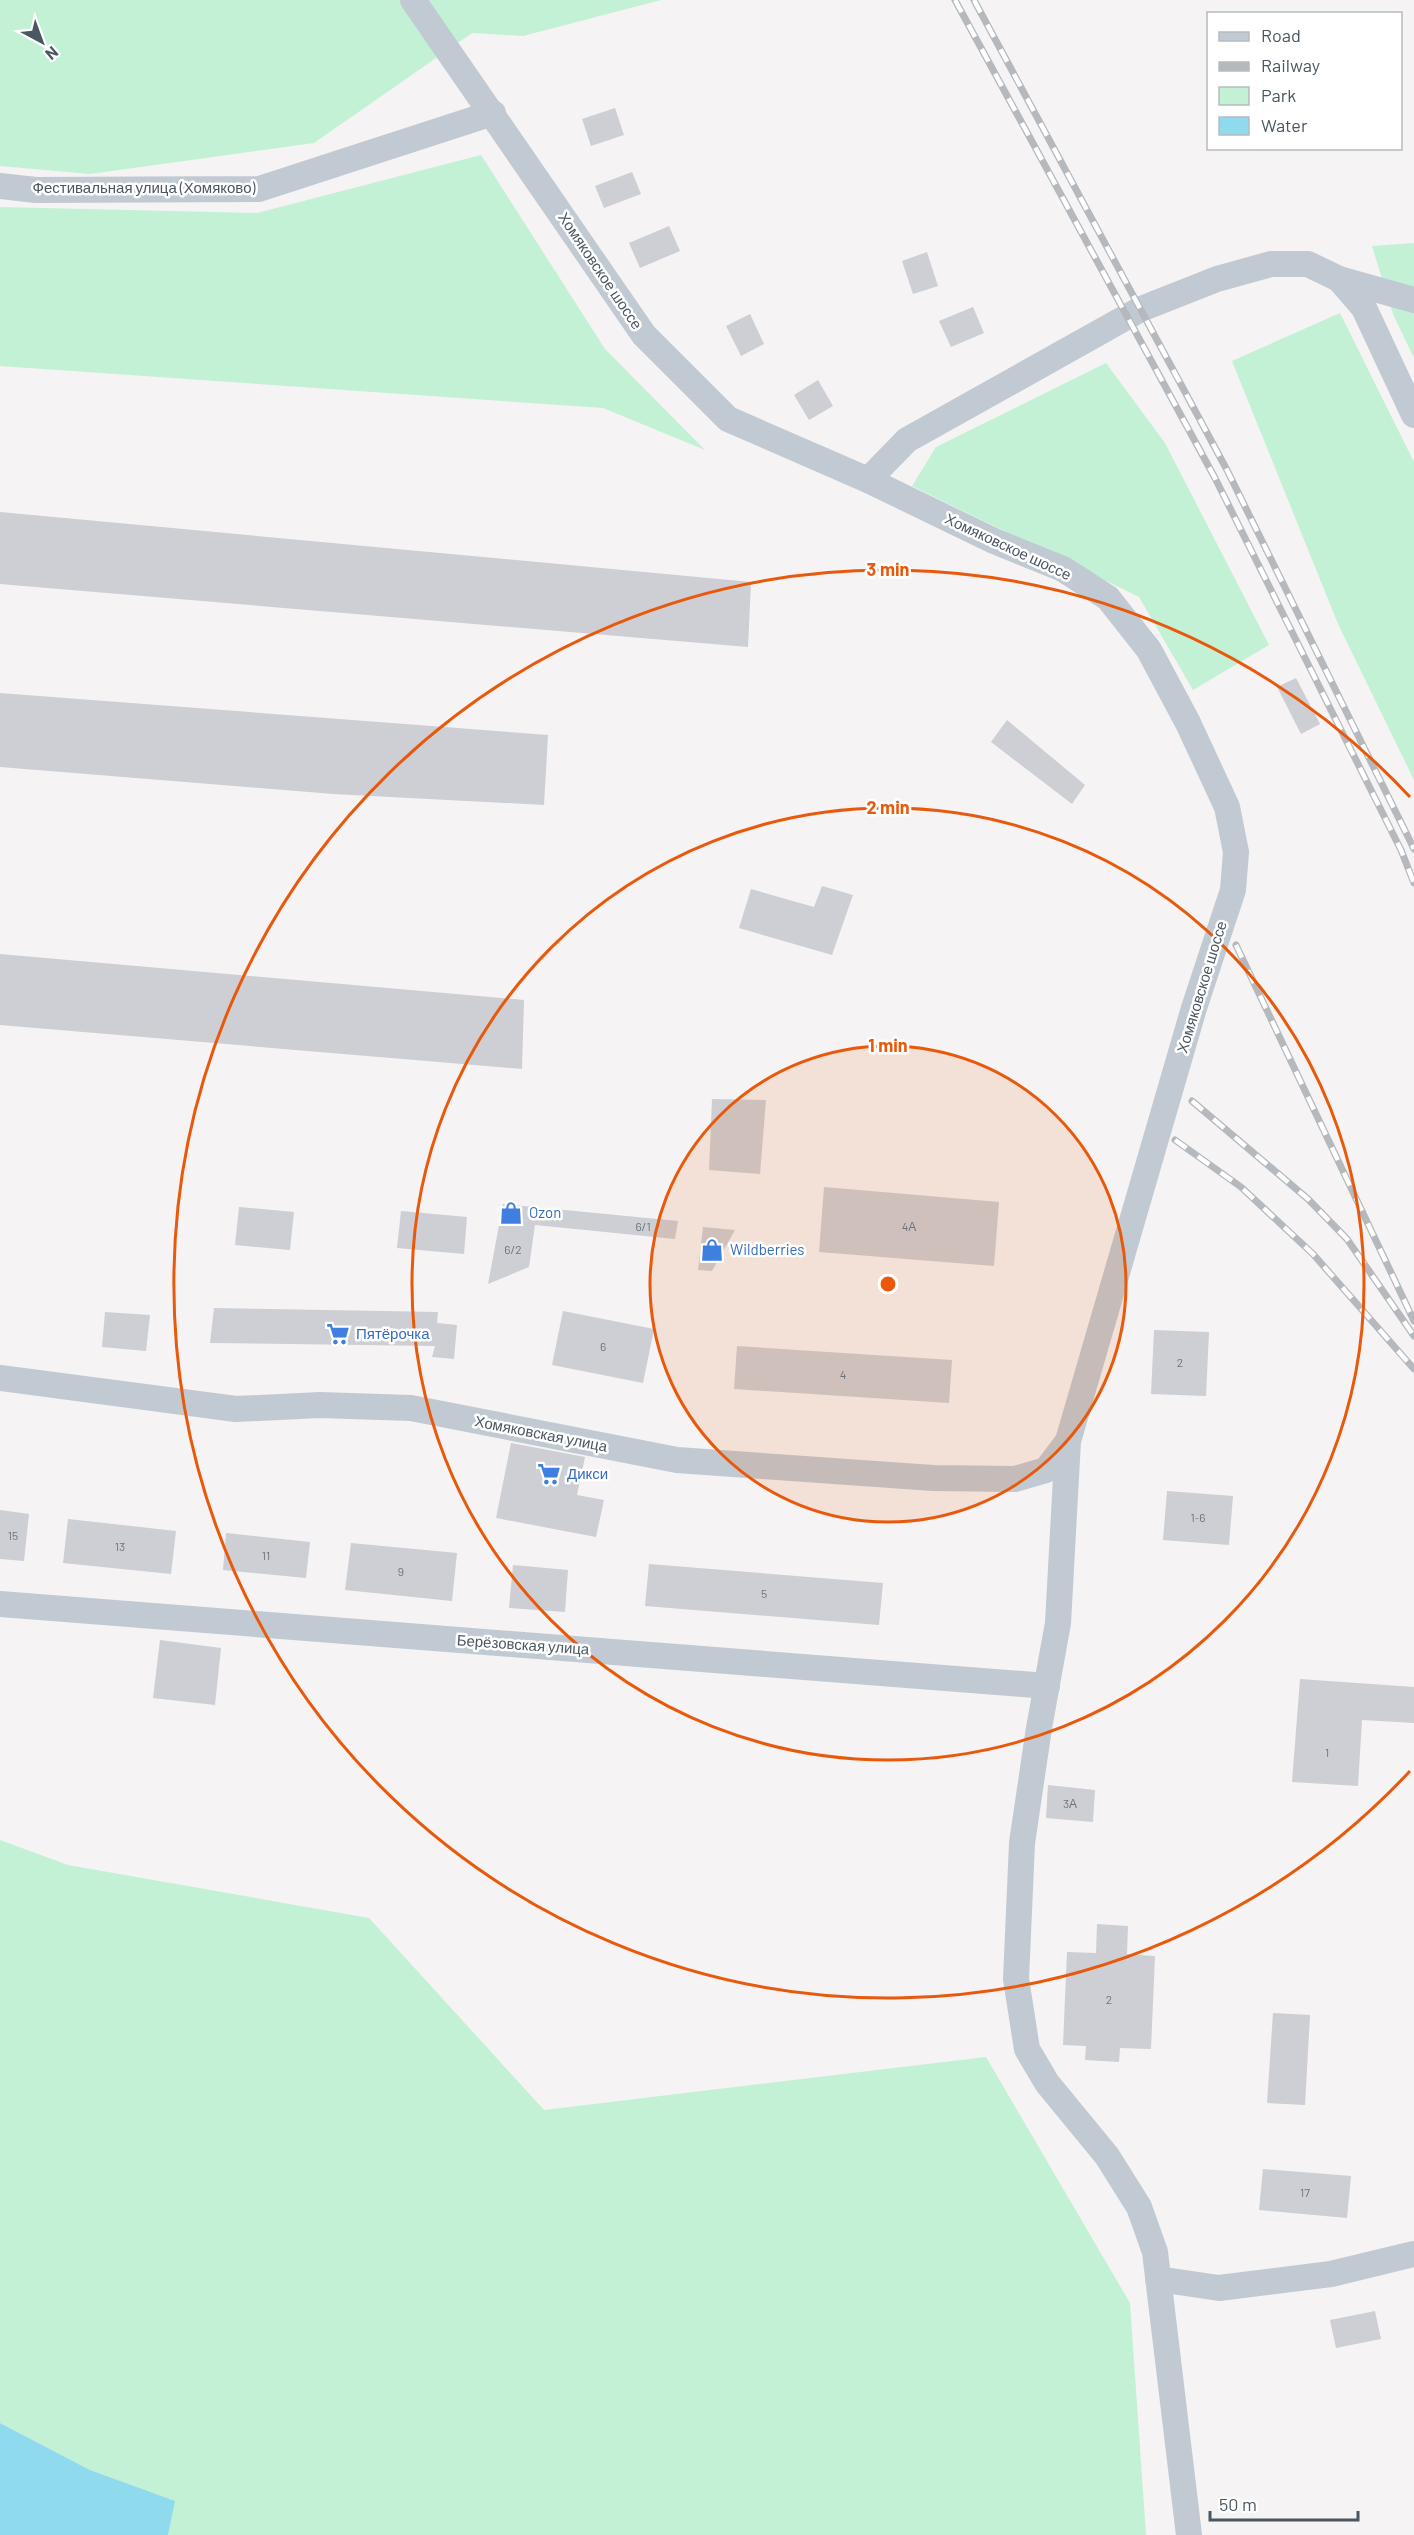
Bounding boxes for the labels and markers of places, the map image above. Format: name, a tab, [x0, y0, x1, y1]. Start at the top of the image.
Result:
shop icon: Ozon	[498, 1200, 524, 1226]
place label: Ozon	[529, 1203, 561, 1221]
shop icon: Wildberries	[699, 1237, 725, 1263]
place label: Wildberries	[730, 1240, 805, 1258]
centre of rings	[878, 1274, 898, 1294]
supermarket icon: Пятёрочка	[325, 1321, 351, 1347]
place label: Пятёрочка	[356, 1324, 430, 1342]
supermarket icon: Дикси	[536, 1461, 562, 1487]
place label: Дикси	[567, 1464, 608, 1482]

